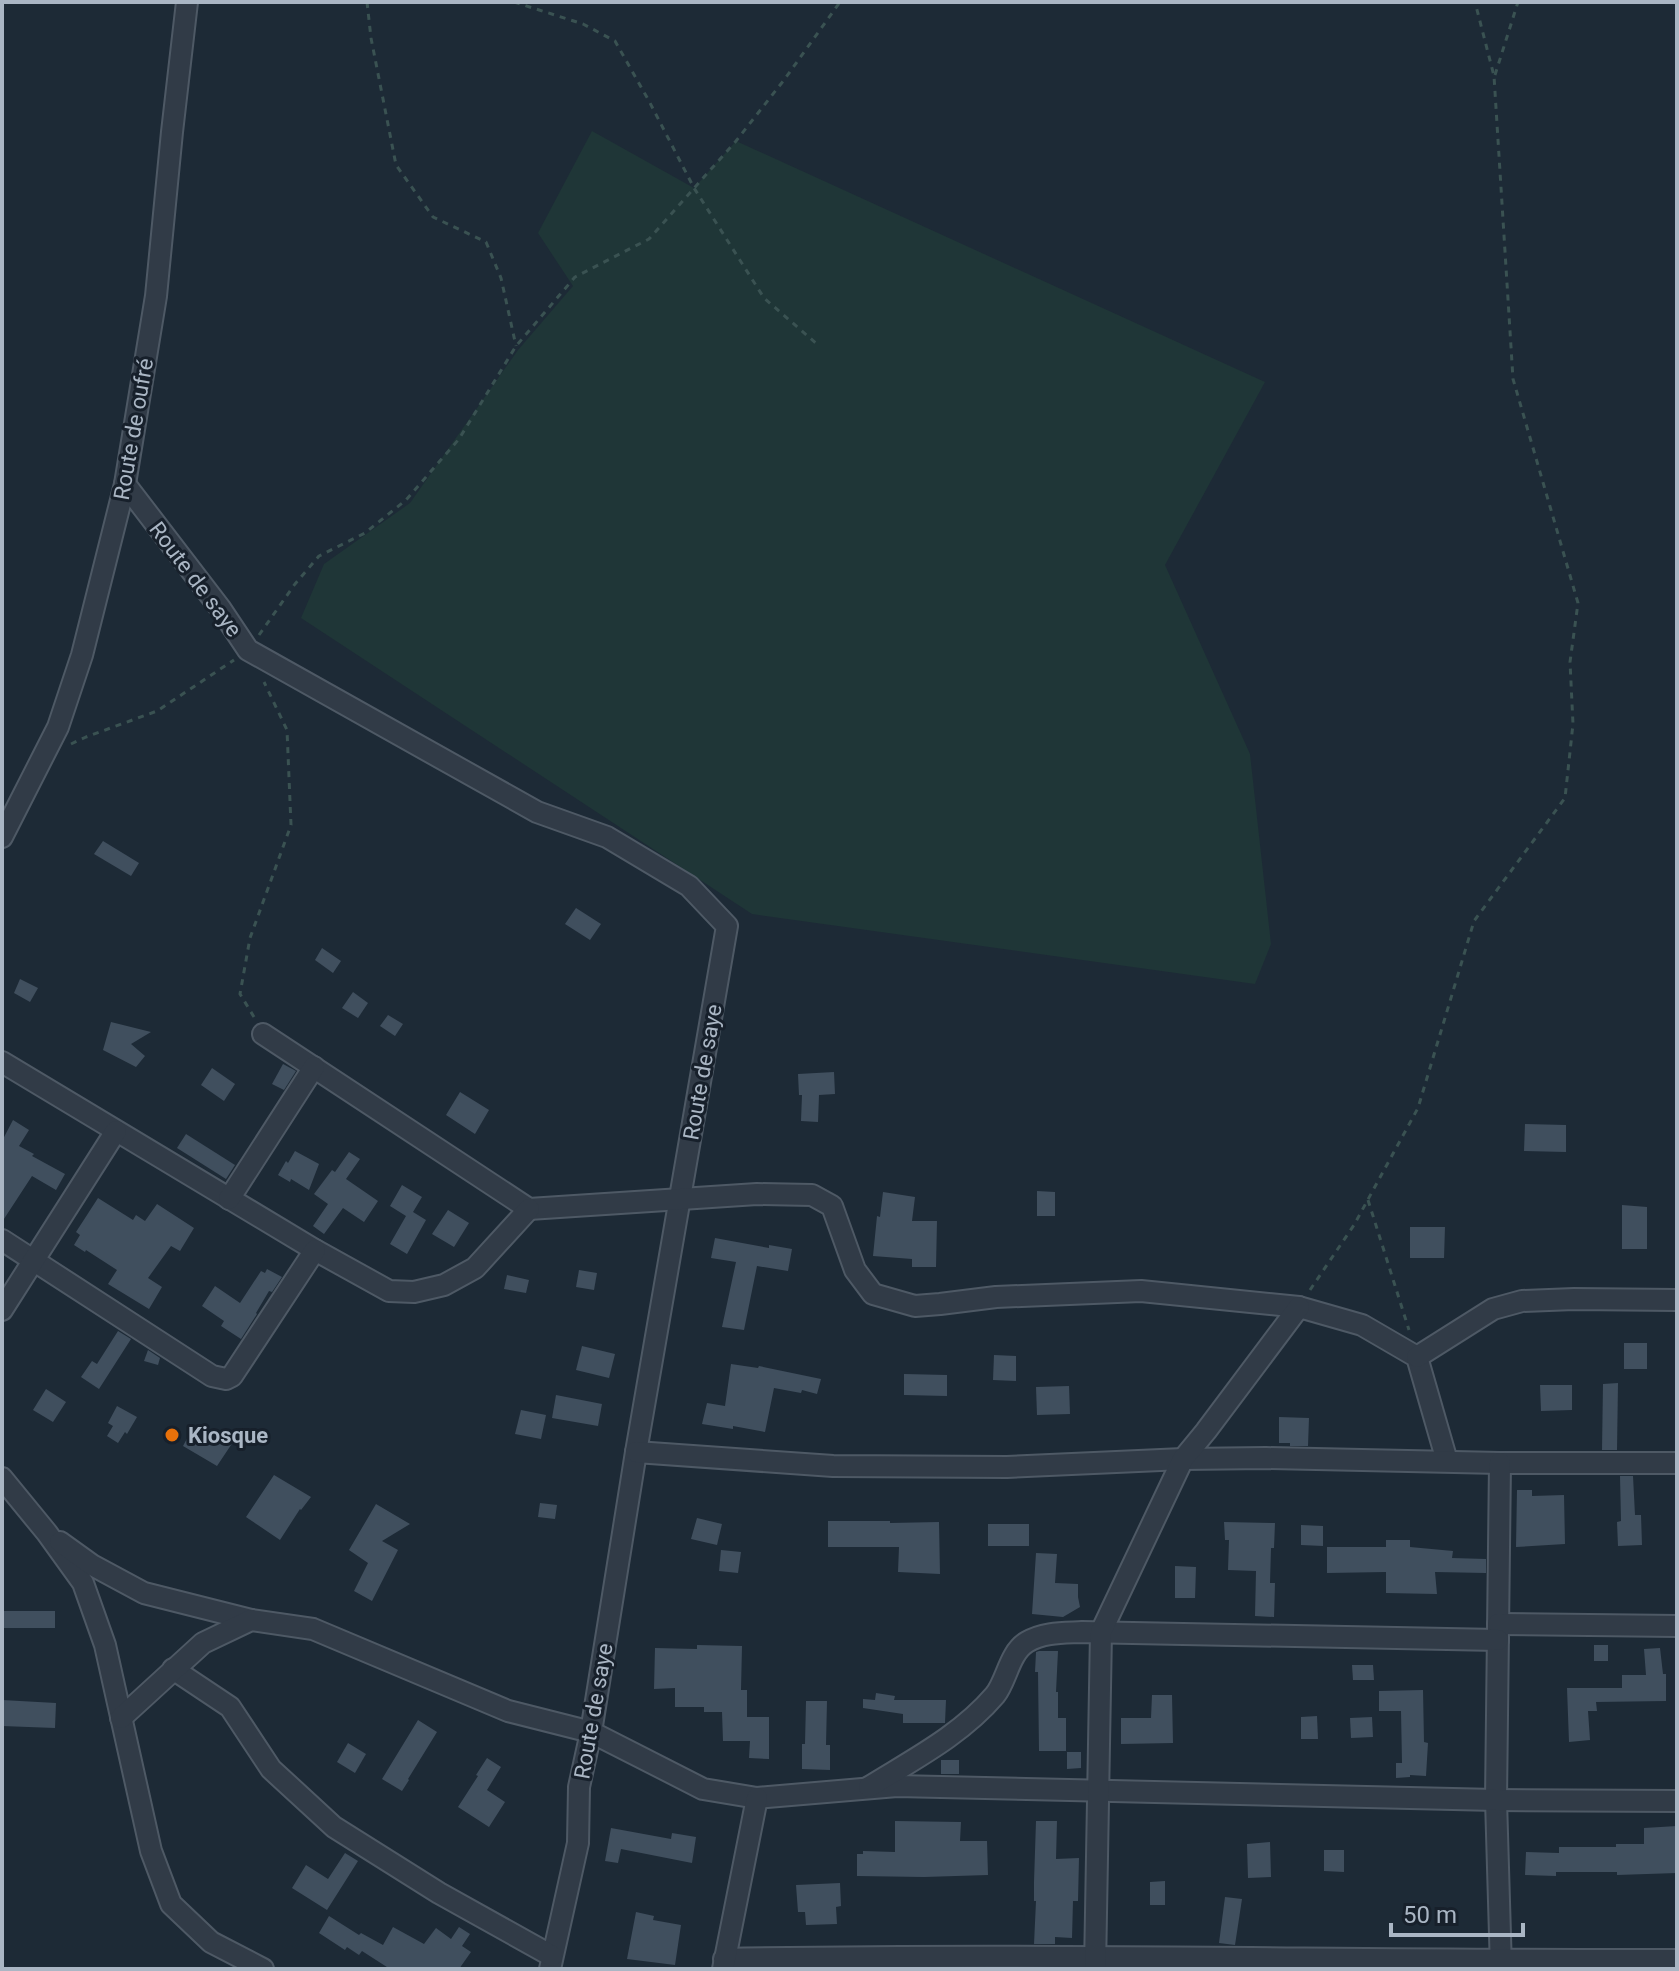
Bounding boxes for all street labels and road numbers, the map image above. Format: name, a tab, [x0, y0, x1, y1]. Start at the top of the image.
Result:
street label: Route de oufré	[109, 356, 158, 502]
street label: Route de saye	[144, 517, 247, 642]
street label: Route de saye	[678, 1002, 727, 1142]
street label: Route de saye	[569, 1641, 618, 1781]

